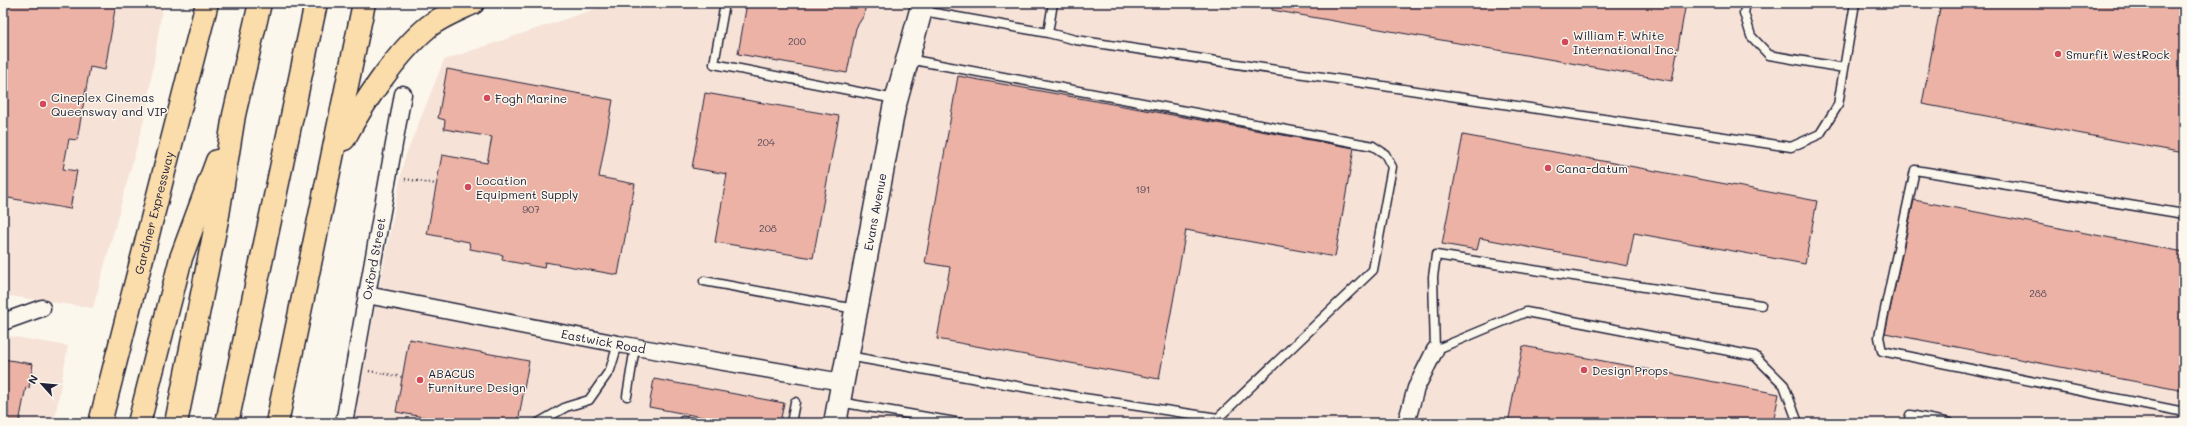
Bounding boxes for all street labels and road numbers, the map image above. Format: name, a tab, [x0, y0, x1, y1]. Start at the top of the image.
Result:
street label: Gardiner Expressway	[130, 150, 177, 276]
street label: Evans Avenue	[859, 172, 890, 252]
street label: Oxford Street	[358, 216, 389, 301]
street label: Eastwick Road	[560, 325, 647, 357]

